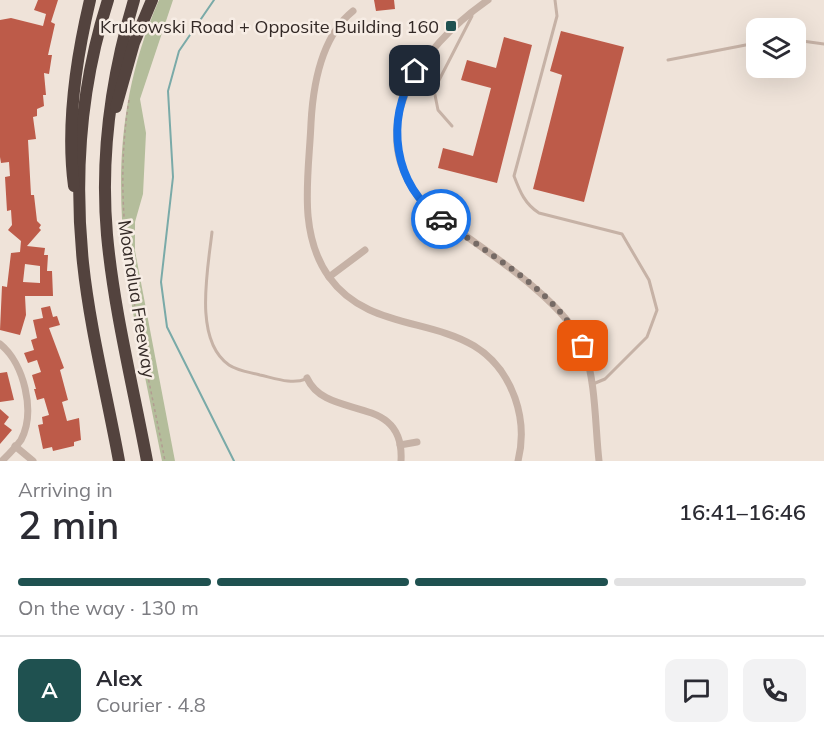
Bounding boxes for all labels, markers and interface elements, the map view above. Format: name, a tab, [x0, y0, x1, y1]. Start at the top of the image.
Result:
place label: Krukowski Road + Opposite Building 160	[100, 15, 439, 38]
map controls	[746, 18, 806, 78]
button: layers	[746, 18, 806, 78]
marker: Krukowski Road + Opposite Building 160	[444, 19, 458, 33]
pin	[389, 45, 440, 96]
icon: home	[398, 54, 431, 87]
courier	[411, 189, 471, 249]
icon: car	[425, 203, 458, 236]
street label: Moanalua Freeway	[113, 218, 161, 380]
pin	[557, 320, 608, 371]
icon: bag	[566, 329, 599, 362]
text: Arriving in	[18, 477, 113, 502]
text: 16:41–16:46	[679, 498, 806, 526]
text: 2 min	[18, 500, 119, 549]
text: On the way · 130 m	[18, 595, 199, 620]
button: chat	[665, 659, 728, 722]
button: phone	[743, 659, 806, 722]
text: Alex	[96, 664, 142, 692]
text: A	[41, 676, 58, 704]
text: Courier · 4.8	[96, 692, 206, 717]

